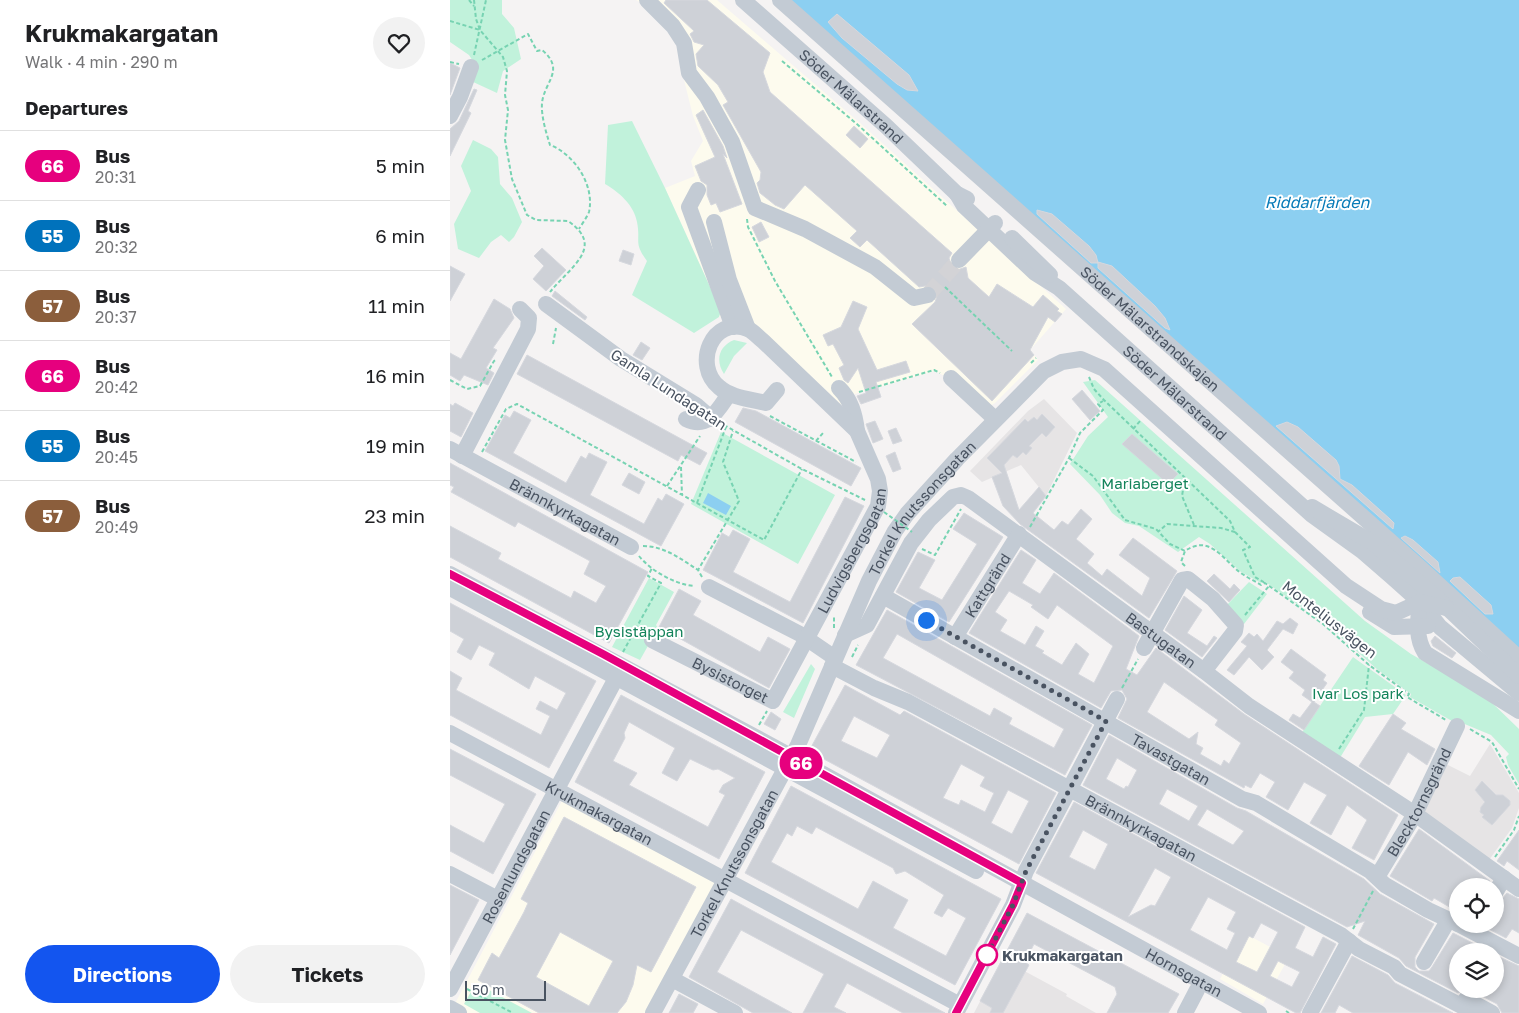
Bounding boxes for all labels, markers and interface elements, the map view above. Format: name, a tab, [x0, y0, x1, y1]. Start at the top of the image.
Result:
button: heart	[373, 17, 425, 69]
text: Krukmakargatan	[25, 18, 218, 47]
street label: Söder Mälarstrand	[796, 45, 907, 147]
text: Walk · 4 min · 290 m	[25, 52, 178, 72]
text: Departures	[25, 96, 128, 119]
text: Bus	[95, 144, 130, 167]
text: 5 min	[376, 154, 425, 177]
text: 66	[41, 155, 64, 177]
text: 20:31	[95, 167, 136, 187]
water label: Riddarfjärden	[1265, 192, 1370, 212]
text: Bus	[95, 214, 130, 237]
text: 6 min	[375, 224, 425, 247]
text: 55	[42, 225, 63, 247]
text: 20:32	[95, 237, 138, 257]
street label: Söder Mälarstrandskajen	[1076, 263, 1224, 395]
text: Bus	[95, 284, 130, 307]
text: 11 min	[368, 294, 425, 317]
text: 57	[42, 295, 63, 317]
text: 20:37	[95, 307, 137, 327]
street label: Söder Mälarstrand	[1119, 342, 1231, 444]
street label: Gamla Lundagatan	[608, 345, 730, 433]
text: Bus	[95, 354, 130, 377]
text: 16 min	[366, 364, 425, 387]
text: 66	[41, 365, 64, 387]
text: 20:42	[95, 377, 138, 397]
text: Bus	[95, 424, 130, 447]
text: 19 min	[366, 434, 425, 457]
text: 55	[42, 435, 63, 457]
street label: Torkel Knutssonsgatan	[864, 437, 979, 579]
text: 20:45	[95, 447, 138, 467]
street label: Brännkyrkagatan	[507, 474, 624, 549]
park label: Mariaberget	[1101, 474, 1189, 492]
street label: Ludvigsbergsgatan	[813, 487, 889, 616]
text: Bus	[95, 494, 130, 517]
text: 23 min	[365, 504, 425, 527]
text: 57	[42, 505, 63, 527]
text: 20:49	[95, 517, 138, 537]
street label: Kattgränd	[960, 550, 1014, 621]
street label: Monteliusvägen	[1279, 576, 1381, 662]
your location	[914, 608, 939, 633]
street label: Bastugatan	[1122, 608, 1200, 671]
park label: Bysistäppan	[595, 622, 683, 640]
street label: Bysistorget	[689, 653, 772, 706]
park label: Ivar Los park	[1312, 684, 1404, 702]
street label: Tavastgatan	[1128, 729, 1214, 788]
street label: Blecktornsgränd	[1383, 745, 1454, 860]
line badge: 66	[778, 747, 824, 779]
text: 66	[790, 752, 812, 774]
street label: Krukmakargatan	[542, 777, 656, 849]
street label: Torkel Knutssonsgatan	[686, 786, 781, 941]
street label: Brännkyrkagatan	[1082, 790, 1200, 865]
street label: Rosenlundsgatan	[478, 806, 553, 926]
map controls	[1449, 878, 1504, 998]
button: locate	[1449, 878, 1504, 933]
button: layers	[1449, 943, 1504, 998]
marker: Krukmakargatan	[976, 944, 998, 966]
street label: Hornsgatan	[1143, 944, 1226, 1000]
button: Directions	[25, 945, 220, 1003]
button: Tickets	[230, 945, 425, 1003]
place label: Krukmakargatan	[1002, 946, 1123, 964]
scale bar	[465, 978, 546, 1001]
text: 50 m	[472, 981, 505, 998]

